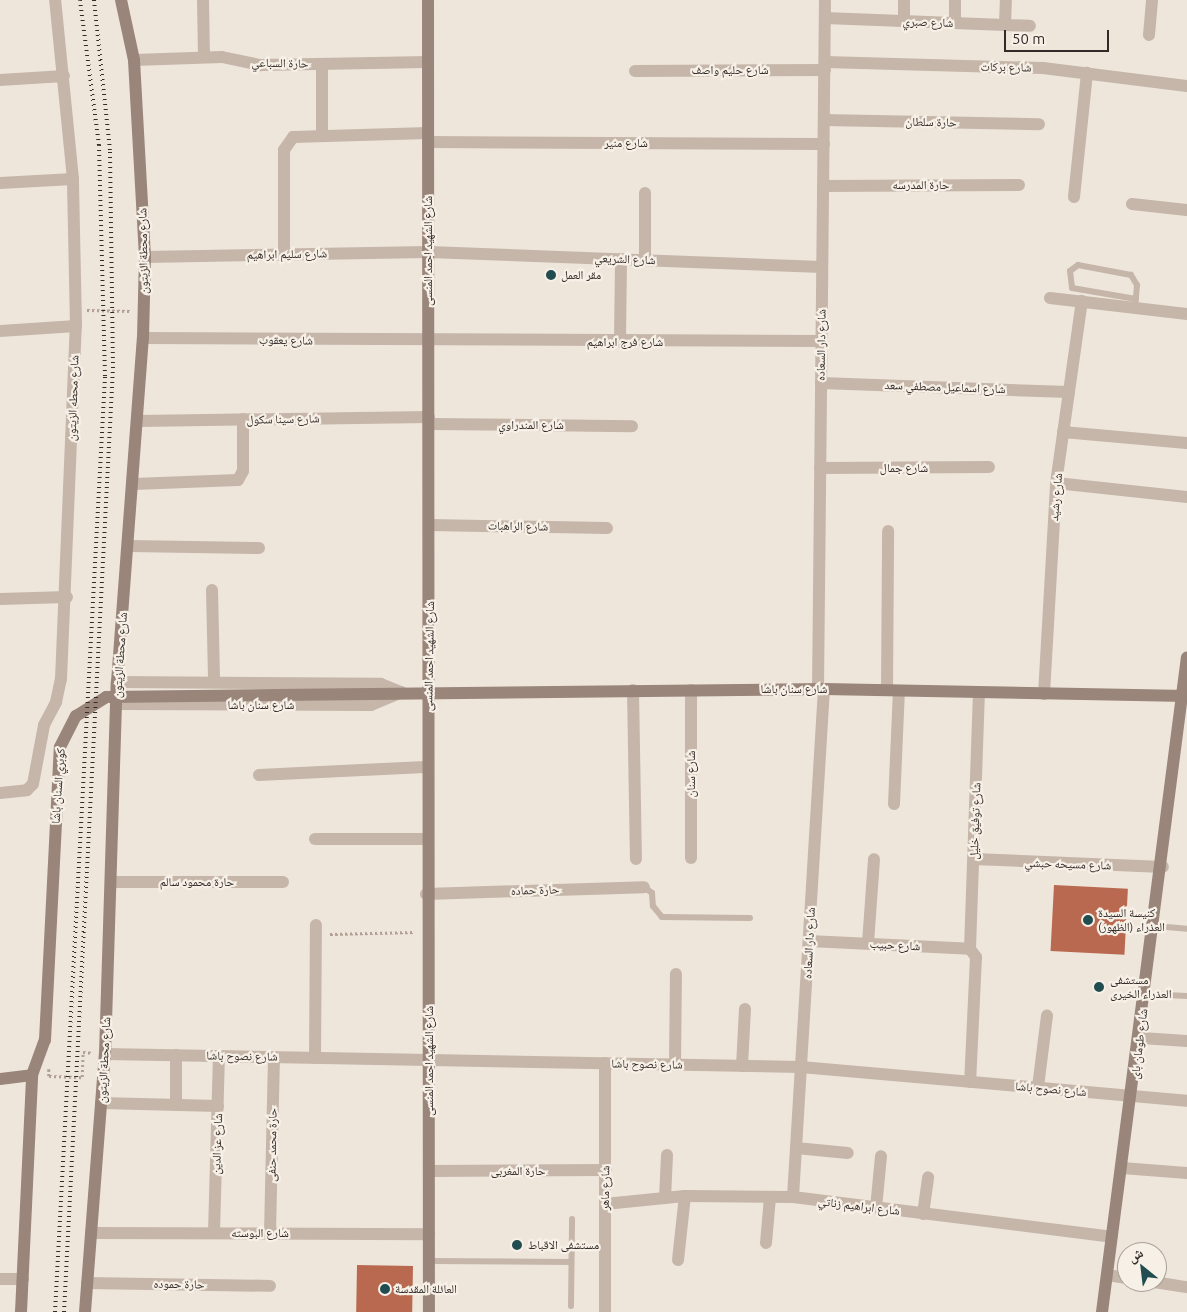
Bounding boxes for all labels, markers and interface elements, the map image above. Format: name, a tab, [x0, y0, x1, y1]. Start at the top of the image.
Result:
street label: شارع صبري	[902, 14, 954, 30]
scale bar	[1007, 20, 1112, 52]
text: 50 m	[1012, 30, 1045, 47]
street label: حارة السباعي	[251, 55, 309, 71]
street label: شارع بركات	[980, 59, 1032, 75]
street label: شارع حليم واصف	[691, 63, 769, 77]
street label: حارة سلطان	[905, 114, 957, 130]
street label: شارع منير	[604, 136, 648, 150]
street label: حارة المدرسه	[893, 178, 949, 192]
street label: شارع الشهيد احمد المنسى	[421, 196, 435, 306]
street label: شارع محطة الزيتون	[135, 208, 151, 294]
street label: شارع سليم ابراهيم	[247, 246, 327, 262]
street label: شارع الشريعي	[594, 251, 656, 267]
place label: مقر العمل	[561, 268, 601, 282]
marker: مقر العمل	[545, 269, 557, 281]
street label: شارع دار السعاده	[813, 309, 829, 381]
street label: شارع يعقوب	[259, 332, 313, 348]
street label: شارع فرج ابراهيم	[587, 335, 663, 349]
street label: شارع محطه الزيتون	[64, 355, 82, 441]
street label: شارع اسماعيل مصطفي سعد	[884, 378, 1006, 396]
street label: شارع سينا سكول	[246, 411, 320, 427]
street label: شارع المندراوي	[498, 418, 564, 432]
street label: شارع جمال	[880, 461, 928, 475]
street label: شارع رشيد	[1047, 472, 1065, 522]
street label: شارع الراهبات	[488, 518, 548, 534]
street label: شارع الشهيد احمد المنسى	[421, 601, 437, 711]
street label: شارع محطة الزيتون	[110, 612, 130, 698]
street label: شارع سنان باشا	[760, 682, 828, 696]
street label: شارع سنان باشا	[227, 698, 295, 712]
street label: كوبري السنان باشا	[48, 748, 68, 824]
street label: شارع سنان	[684, 750, 698, 798]
street label: شارع توفيق خليل	[966, 782, 984, 860]
street label: شارع مسيحه حبشي	[1024, 855, 1112, 873]
street label: حارة محمود سالم	[160, 875, 234, 889]
street label: حارة حماده	[511, 882, 559, 898]
place label: كنيسة السيدة العذراء (الظهور)	[1098, 906, 1165, 934]
street label: شارع دار السعاده	[800, 907, 818, 979]
marker: كنيسة السيدة العذراء (الظهور)	[1082, 914, 1094, 926]
street label: شارع حبيب	[869, 936, 921, 954]
place label: مستشفى العذراء الخيرى	[1110, 973, 1172, 1001]
marker: مستشفى العذراء الخيرى	[1092, 980, 1106, 994]
street label: شارع الشهيد احمد المنسى	[422, 1006, 436, 1116]
street label: شارع طومان باى	[1128, 1008, 1150, 1080]
street label: شارع محطة الزيتون	[95, 1017, 113, 1103]
street label: شارع نصوح باشا	[206, 1048, 278, 1064]
street label: شارع نصوح باشا	[611, 1056, 683, 1072]
street label: شارع نصوح باشا	[1015, 1079, 1087, 1099]
street label: حارة محمد حنفى	[264, 1108, 280, 1182]
street label: شارع عز الدين	[209, 1113, 225, 1175]
street label: حارة المغربى	[491, 1164, 545, 1178]
street label: شارع ماهر	[597, 1165, 613, 1211]
street label: شارع ابراهيم زناتي	[817, 1194, 901, 1218]
street label: شارع البوسته	[231, 1226, 289, 1240]
marker: مستشفى الاقباط	[510, 1238, 524, 1252]
place label: مستشفى الاقباط	[528, 1238, 599, 1252]
north arrow	[1117, 1242, 1167, 1292]
text: ش	[1125, 1244, 1146, 1265]
street label: حارة حموده	[153, 1276, 205, 1292]
place label: العائلة المقدسة	[395, 1282, 457, 1296]
marker: العائلة المقدسة	[379, 1283, 391, 1295]

